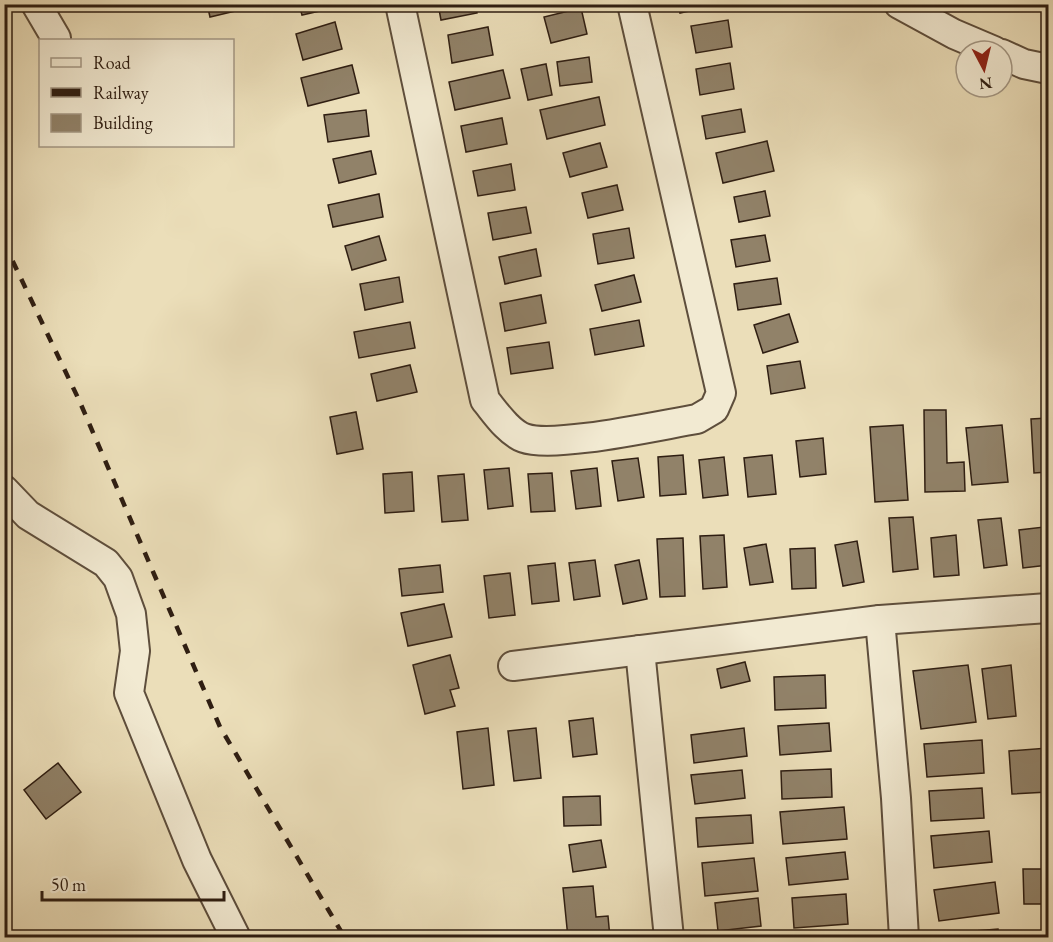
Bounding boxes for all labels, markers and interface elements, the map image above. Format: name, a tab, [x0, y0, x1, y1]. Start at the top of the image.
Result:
legend	[39, 39, 234, 147]
north arrow	[954, 39, 1014, 99]
text: Road	[93, 51, 132, 74]
text: N	[978, 72, 993, 95]
text: Railway	[93, 81, 149, 104]
text: Building	[93, 111, 153, 134]
scale bar	[42, 864, 224, 902]
text: 50 m	[51, 873, 86, 896]

